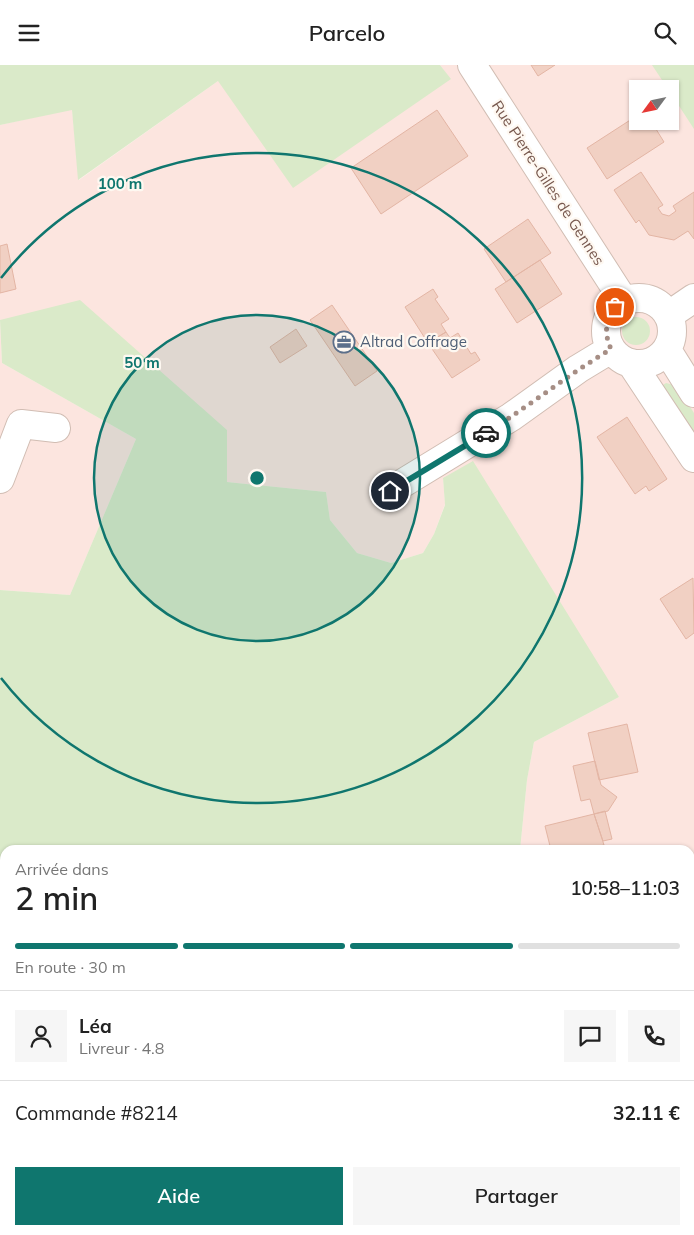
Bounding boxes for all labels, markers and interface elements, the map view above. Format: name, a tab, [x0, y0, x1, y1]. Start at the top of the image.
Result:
icon: menu	[15, 19, 43, 47]
text: Parcelo	[309, 19, 385, 47]
icon: search	[651, 19, 679, 47]
north arrow	[629, 80, 679, 130]
map controls	[629, 80, 679, 130]
street label: Rue Pierre-Gilles de Gennes	[488, 97, 609, 269]
text: 100 m	[98, 174, 142, 193]
pin	[594, 286, 636, 328]
icon: bag	[601, 293, 629, 321]
office icon: Altrad Coffrage	[332, 330, 356, 354]
place label: Altrad Coffrage	[360, 332, 467, 351]
text: 50 m	[124, 353, 160, 372]
courier	[461, 408, 511, 458]
icon: car	[472, 419, 500, 447]
centre of rings	[248, 469, 266, 487]
pin	[369, 470, 411, 512]
icon: home	[376, 477, 404, 505]
text: Arrivée dans	[15, 859, 109, 879]
text: 10:58–11:03	[570, 876, 680, 900]
text: 2 min	[15, 878, 98, 918]
text: En route · 30 m	[15, 957, 126, 977]
button: person	[15, 1010, 67, 1062]
button: chat	[564, 1010, 616, 1062]
button: phone	[628, 1010, 680, 1062]
text: Léa	[79, 1014, 112, 1038]
text: Livreur · 4.8	[79, 1038, 164, 1058]
text: Commande #8214	[15, 1101, 178, 1125]
text: 32.11 €	[613, 1101, 680, 1125]
button: Aide	[15, 1167, 343, 1225]
button: Partager	[353, 1167, 680, 1225]

